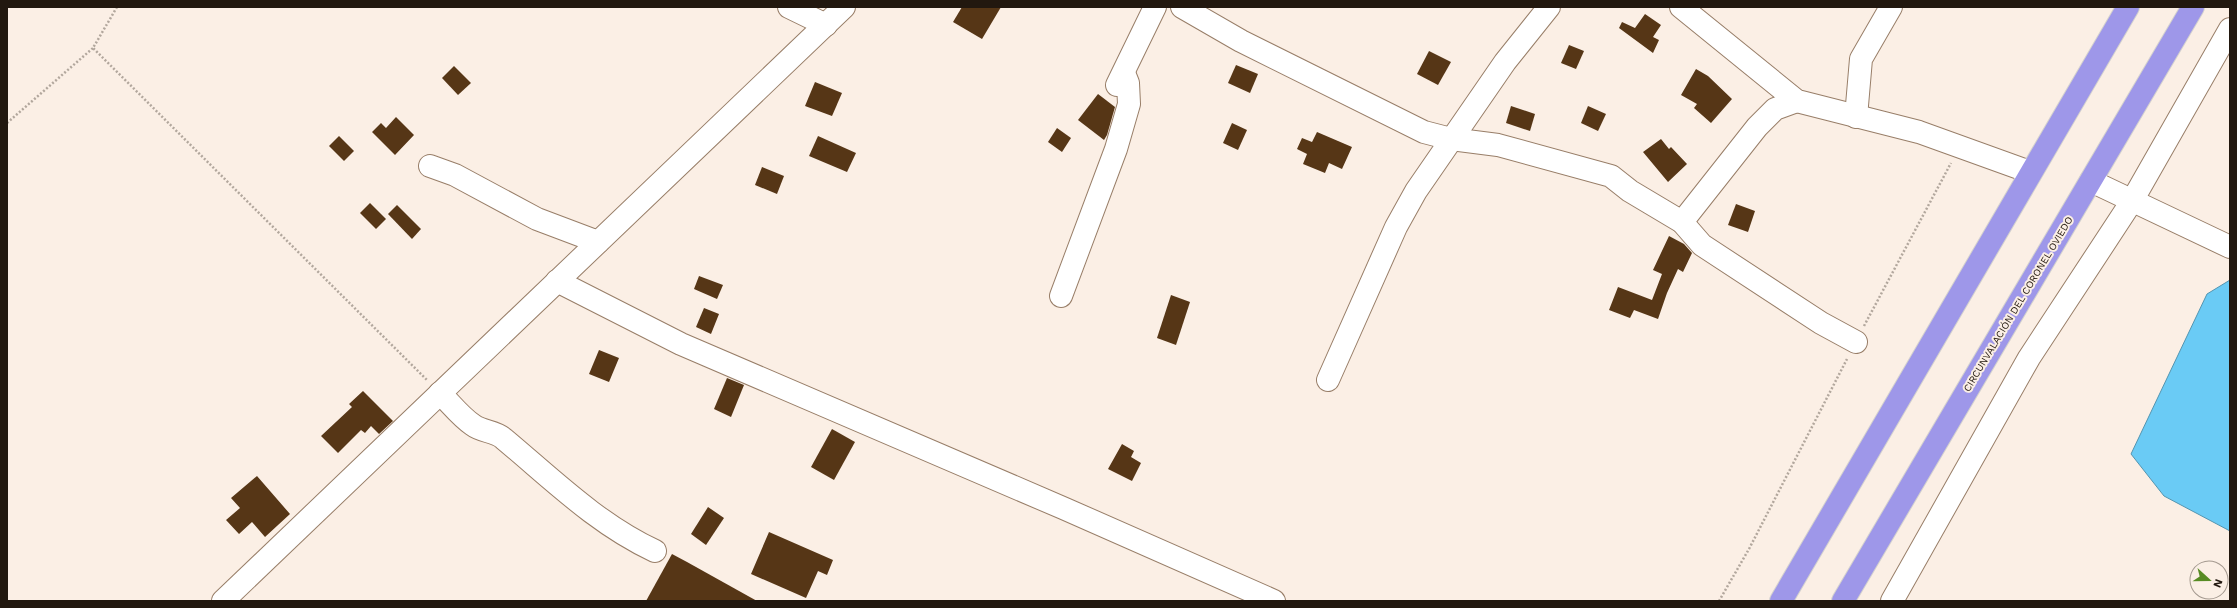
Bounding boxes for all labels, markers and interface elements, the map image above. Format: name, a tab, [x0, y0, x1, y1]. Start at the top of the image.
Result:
street label: CIRCUNVALACIÓN DEL CORONEL OVIEDO	[1961, 214, 2075, 394]
north arrow	[2189, 560, 2229, 600]
text: N	[2210, 577, 2225, 590]

